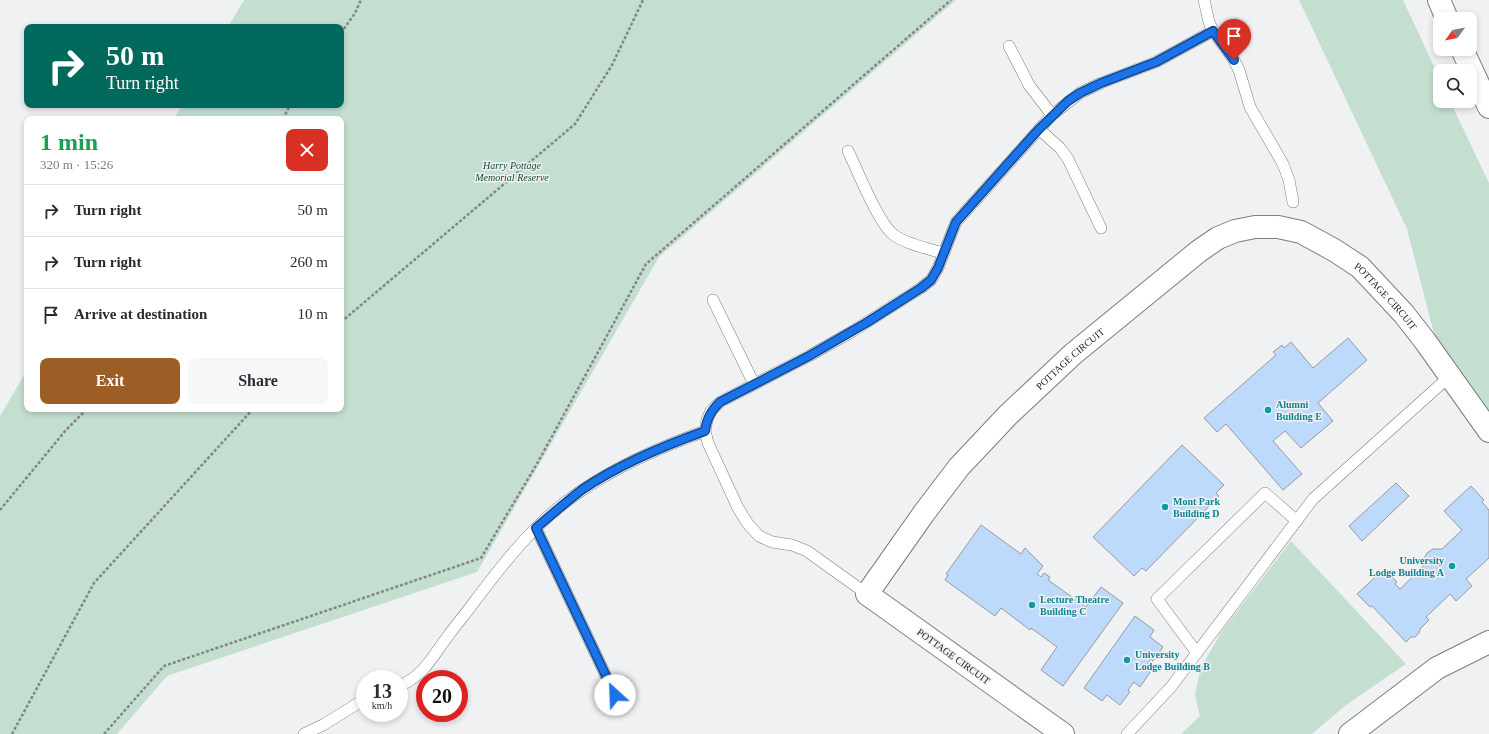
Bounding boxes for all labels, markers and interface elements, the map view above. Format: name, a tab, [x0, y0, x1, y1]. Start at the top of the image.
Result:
north arrow	[1433, 12, 1477, 56]
map controls	[1433, 12, 1477, 108]
pin	[1217, 19, 1251, 60]
icon: arrive	[1223, 25, 1245, 47]
icon: right	[40, 40, 92, 92]
text: 50 m	[106, 40, 164, 71]
button: search	[1433, 64, 1477, 108]
text: Turn right	[106, 73, 179, 93]
text: 1 min	[40, 129, 98, 155]
button: close	[286, 129, 328, 171]
text: 320 m · 15:26	[40, 157, 113, 172]
park label: Harry Pottage Memorial Reserve	[474, 160, 549, 183]
icon: right	[40, 200, 62, 222]
text: Turn right	[74, 202, 141, 218]
text: 50 m	[298, 202, 328, 218]
icon: right	[40, 252, 62, 274]
text: Turn right	[74, 254, 141, 270]
text: 260 m	[290, 254, 328, 270]
street label: POTTAGE CIRCUIT	[1353, 260, 1419, 332]
icon: arrive	[40, 304, 62, 326]
text: Arrive at destination	[74, 306, 207, 322]
text: 10 m	[298, 306, 328, 322]
street label: POTTAGE CIRCUIT	[1034, 326, 1107, 392]
button: Exit	[40, 358, 180, 404]
button: Share	[188, 358, 328, 404]
place label: Alumni Building E	[1276, 399, 1322, 422]
marker: Alumni Building E	[1263, 405, 1273, 415]
place label: Mont Park Building D	[1173, 496, 1220, 519]
marker: Mont Park Building D	[1160, 502, 1170, 512]
place label: University Lodge Building A	[1369, 555, 1445, 578]
marker: University Lodge Building A	[1447, 561, 1457, 571]
place label: Lecture Theatre Building C	[1040, 594, 1110, 617]
marker: Lecture Theatre Building C	[1027, 600, 1037, 610]
street label: POTTAGE CIRCUIT	[915, 626, 992, 687]
place label: University Lodge Building B	[1135, 649, 1210, 672]
marker: University Lodge Building B	[1122, 655, 1132, 665]
speed limit sign: 20	[416, 670, 468, 722]
position arrow	[594, 674, 636, 716]
text: 13	[372, 680, 392, 702]
text: km/h	[372, 700, 392, 711]

